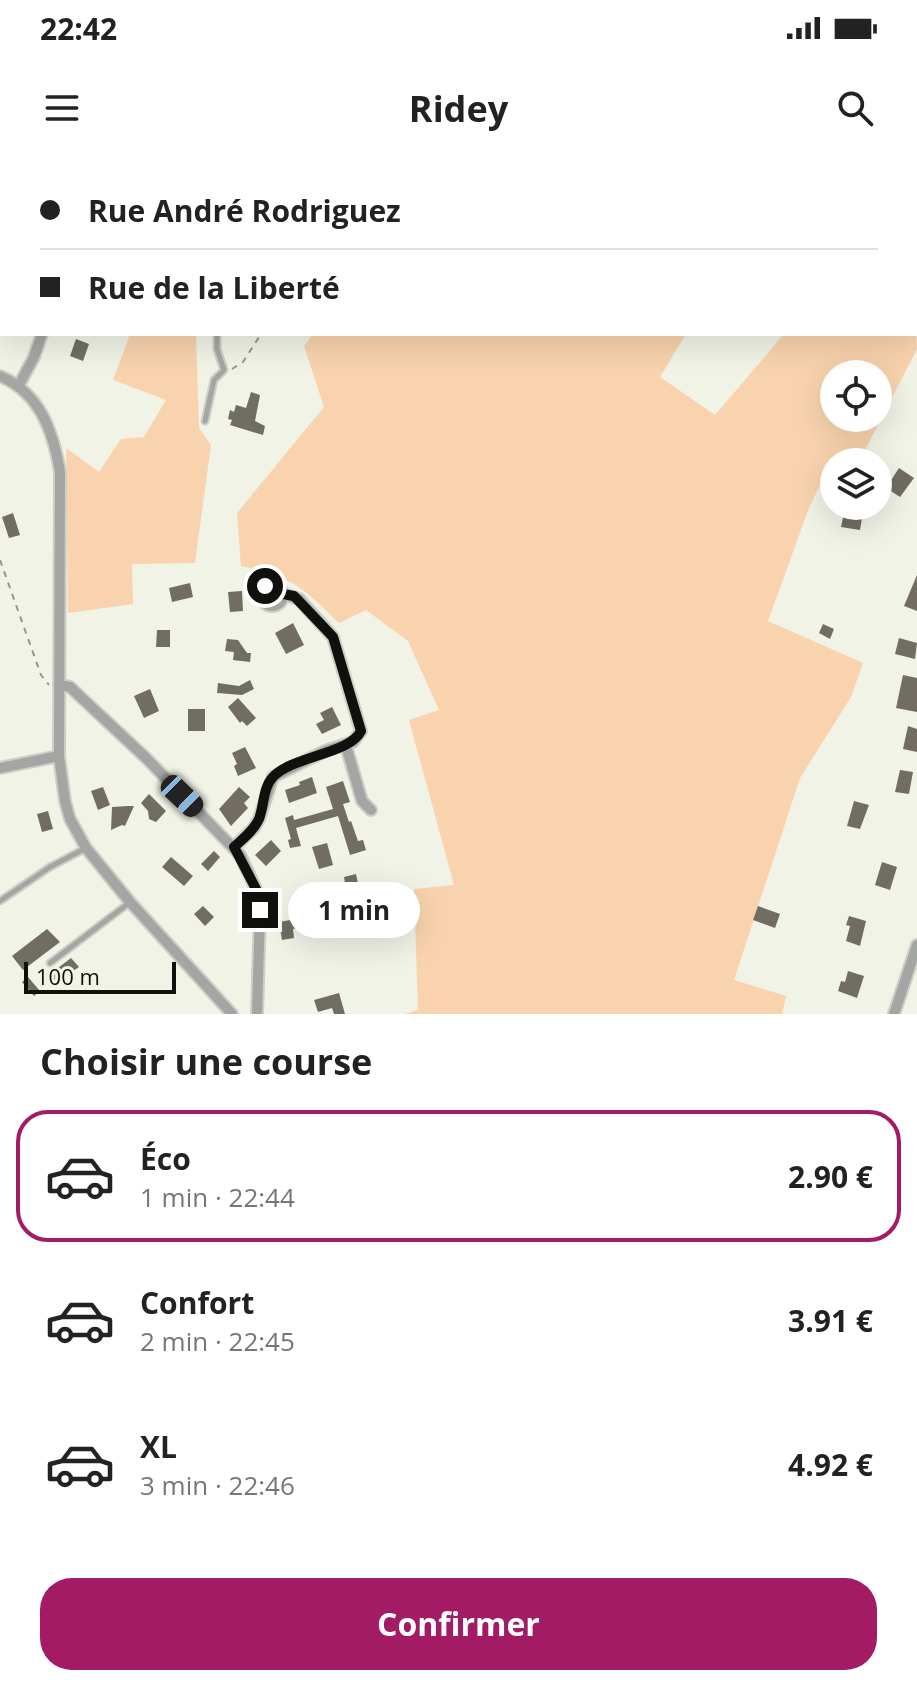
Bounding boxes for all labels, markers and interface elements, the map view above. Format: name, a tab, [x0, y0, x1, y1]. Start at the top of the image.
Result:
text: 22:42	[40, 8, 117, 49]
text: Ridey	[409, 84, 508, 133]
icon: menu	[40, 86, 84, 130]
icon: search	[833, 86, 877, 130]
text: Rue André Rodriguez	[88, 190, 401, 231]
text: Rue de la Liberté	[88, 267, 340, 308]
map controls	[820, 360, 892, 520]
button: locate	[820, 360, 892, 432]
button: layers	[820, 448, 892, 520]
route start	[247, 568, 283, 604]
car	[156, 771, 208, 821]
callout: 1 min	[288, 882, 420, 938]
route end	[242, 892, 278, 928]
text: 1 min	[318, 892, 390, 928]
scale bar	[24, 958, 176, 994]
text: 100 m	[36, 961, 100, 991]
text: Choisir une course	[40, 1037, 372, 1086]
text: Éco	[140, 1138, 191, 1179]
icon: car	[44, 1140, 116, 1212]
text: 2.90 €	[788, 1156, 873, 1197]
text: 1 min · 22:44	[140, 1179, 295, 1215]
text: Confort	[140, 1282, 254, 1323]
icon: car	[44, 1284, 116, 1356]
text: 3.91 €	[788, 1300, 873, 1341]
text: 2 min · 22:45	[140, 1323, 295, 1359]
text: XL	[140, 1426, 177, 1467]
icon: car	[44, 1428, 116, 1500]
text: 4.92 €	[788, 1444, 873, 1485]
text: 3 min · 22:46	[140, 1467, 295, 1503]
button: Confirmer	[40, 1578, 877, 1670]

